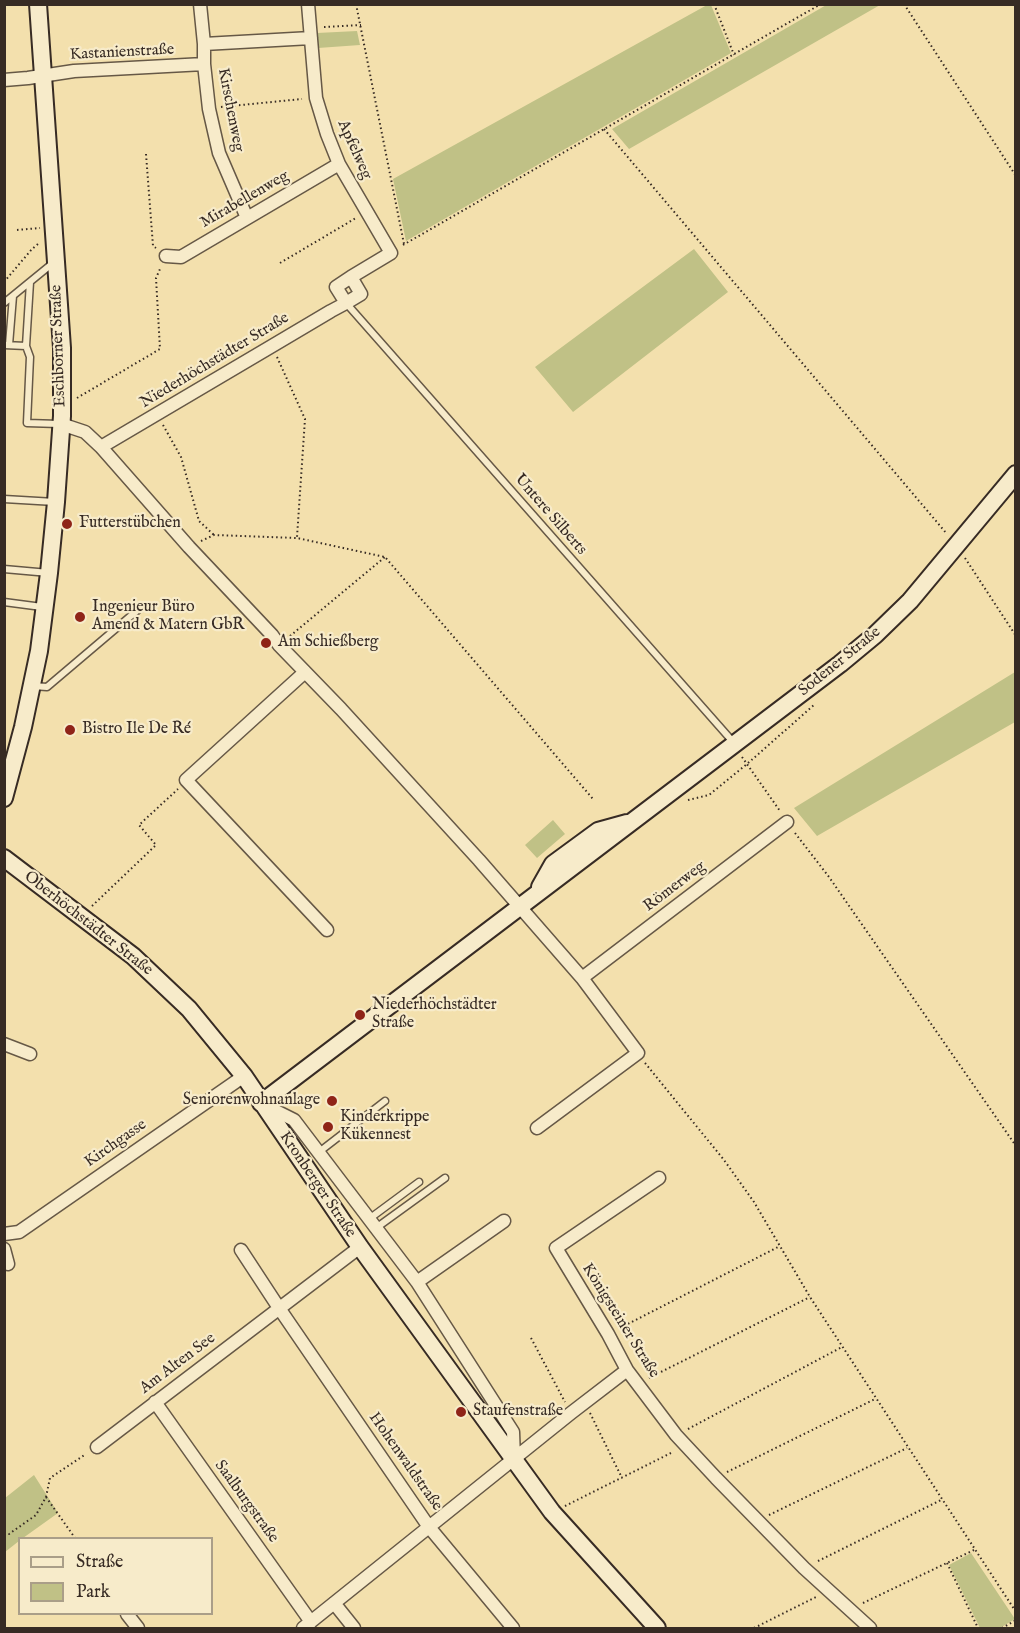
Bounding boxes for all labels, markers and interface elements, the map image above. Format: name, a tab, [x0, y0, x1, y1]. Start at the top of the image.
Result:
street label: Kastanienstraße	[69, 41, 175, 65]
street label: Kirschenweg	[212, 67, 248, 153]
street label: Apfelweg	[332, 117, 376, 183]
street label: Mirabellenweg	[197, 167, 293, 233]
street label: Eschborner Straße	[47, 284, 71, 408]
street label: Niederhöchstädter Straße	[137, 309, 293, 413]
street label: Untere Silberts	[510, 471, 590, 559]
place label: Futterstübchen	[79, 514, 181, 534]
marker: Futterstübchen	[60, 517, 74, 531]
place label: Ingenieur Büro Amend & Matern GbR	[92, 598, 244, 636]
marker: Ingenieur Büro Amend & Matern GbR	[73, 610, 87, 624]
street label: Sodener Straße	[795, 623, 885, 701]
place label: Am Schießberg	[278, 633, 379, 653]
marker: Am Schießberg	[259, 636, 273, 650]
place label: Bistro Ile De Ré	[82, 720, 191, 740]
marker: Bistro Ile De Ré	[63, 723, 77, 737]
street label: Römerweg	[640, 857, 710, 917]
street label: Oberhöchstädter Straße	[20, 868, 156, 980]
place label: Niederhöchstädter Straße	[372, 996, 497, 1034]
marker: Niederhöchstädter Straße	[353, 1008, 367, 1022]
place label: Seniorenwohnanlage	[183, 1091, 320, 1111]
marker: Seniorenwohnanlage	[325, 1094, 339, 1108]
place label: Kinderkrippe Kükennest	[340, 1108, 429, 1146]
street label: Kirchgasse	[81, 1116, 151, 1172]
marker: Kinderkrippe Kükennest	[321, 1120, 335, 1134]
street label: Kronberger Straße	[274, 1128, 360, 1242]
street label: Königsteiner Straße	[577, 1260, 663, 1382]
street label: Am Alten See	[136, 1329, 220, 1399]
place label: Staufenstraße	[473, 1402, 563, 1422]
marker: Staufenstraße	[454, 1405, 468, 1419]
street label: Hohenwaldstraße	[364, 1409, 446, 1515]
street label: Saalburgstraße	[210, 1457, 282, 1547]
legend	[18, 1537, 213, 1615]
text: Straße	[76, 1551, 123, 1574]
text: Park	[76, 1581, 110, 1604]

